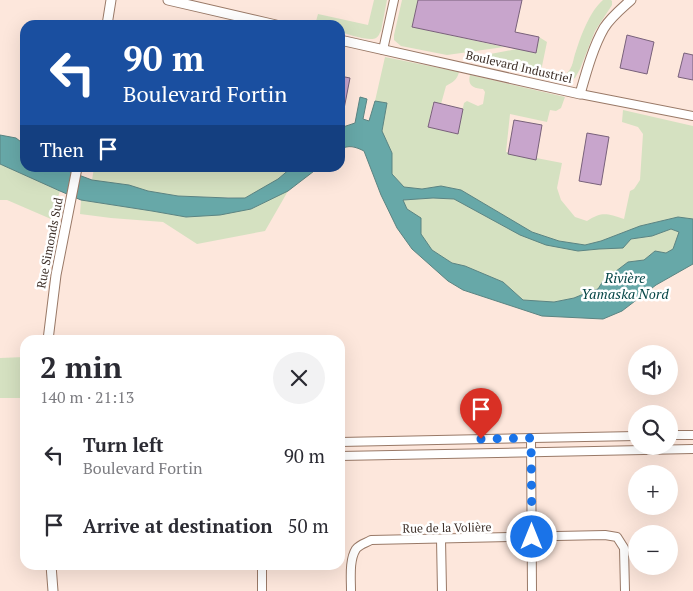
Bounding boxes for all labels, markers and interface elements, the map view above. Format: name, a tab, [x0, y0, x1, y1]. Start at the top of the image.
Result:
text: 90 m	[123, 35, 204, 81]
icon: left	[40, 40, 105, 105]
street label: Boulevard Industriel	[464, 47, 574, 86]
text: Boulevard Fortin	[123, 79, 287, 108]
icon: arrive	[94, 135, 122, 163]
text: Then	[40, 137, 84, 162]
street label: Rue Simonds Sud	[33, 196, 66, 290]
water label: Rivière Yamaska Nord	[581, 268, 669, 303]
map controls	[628, 345, 678, 575]
button: sound	[628, 345, 678, 395]
text: 2 min	[40, 347, 122, 387]
button: close	[273, 352, 325, 404]
text: 140 m · 21:13	[40, 386, 134, 408]
pin	[460, 388, 502, 439]
icon: arrive	[467, 395, 495, 423]
button: search	[628, 405, 678, 455]
text: Turn left	[83, 432, 164, 457]
icon: left	[40, 441, 68, 469]
text: 90 m	[284, 443, 325, 468]
text: Boulevard Fortin	[83, 457, 203, 479]
button: +	[628, 465, 678, 515]
position arrow	[505, 510, 557, 562]
icon: arrive	[40, 511, 68, 539]
text: Arrive at destination	[83, 513, 272, 538]
text: 50 m	[287, 513, 329, 538]
street label: Rue de la Volière	[402, 519, 492, 536]
button: −	[628, 525, 678, 575]

